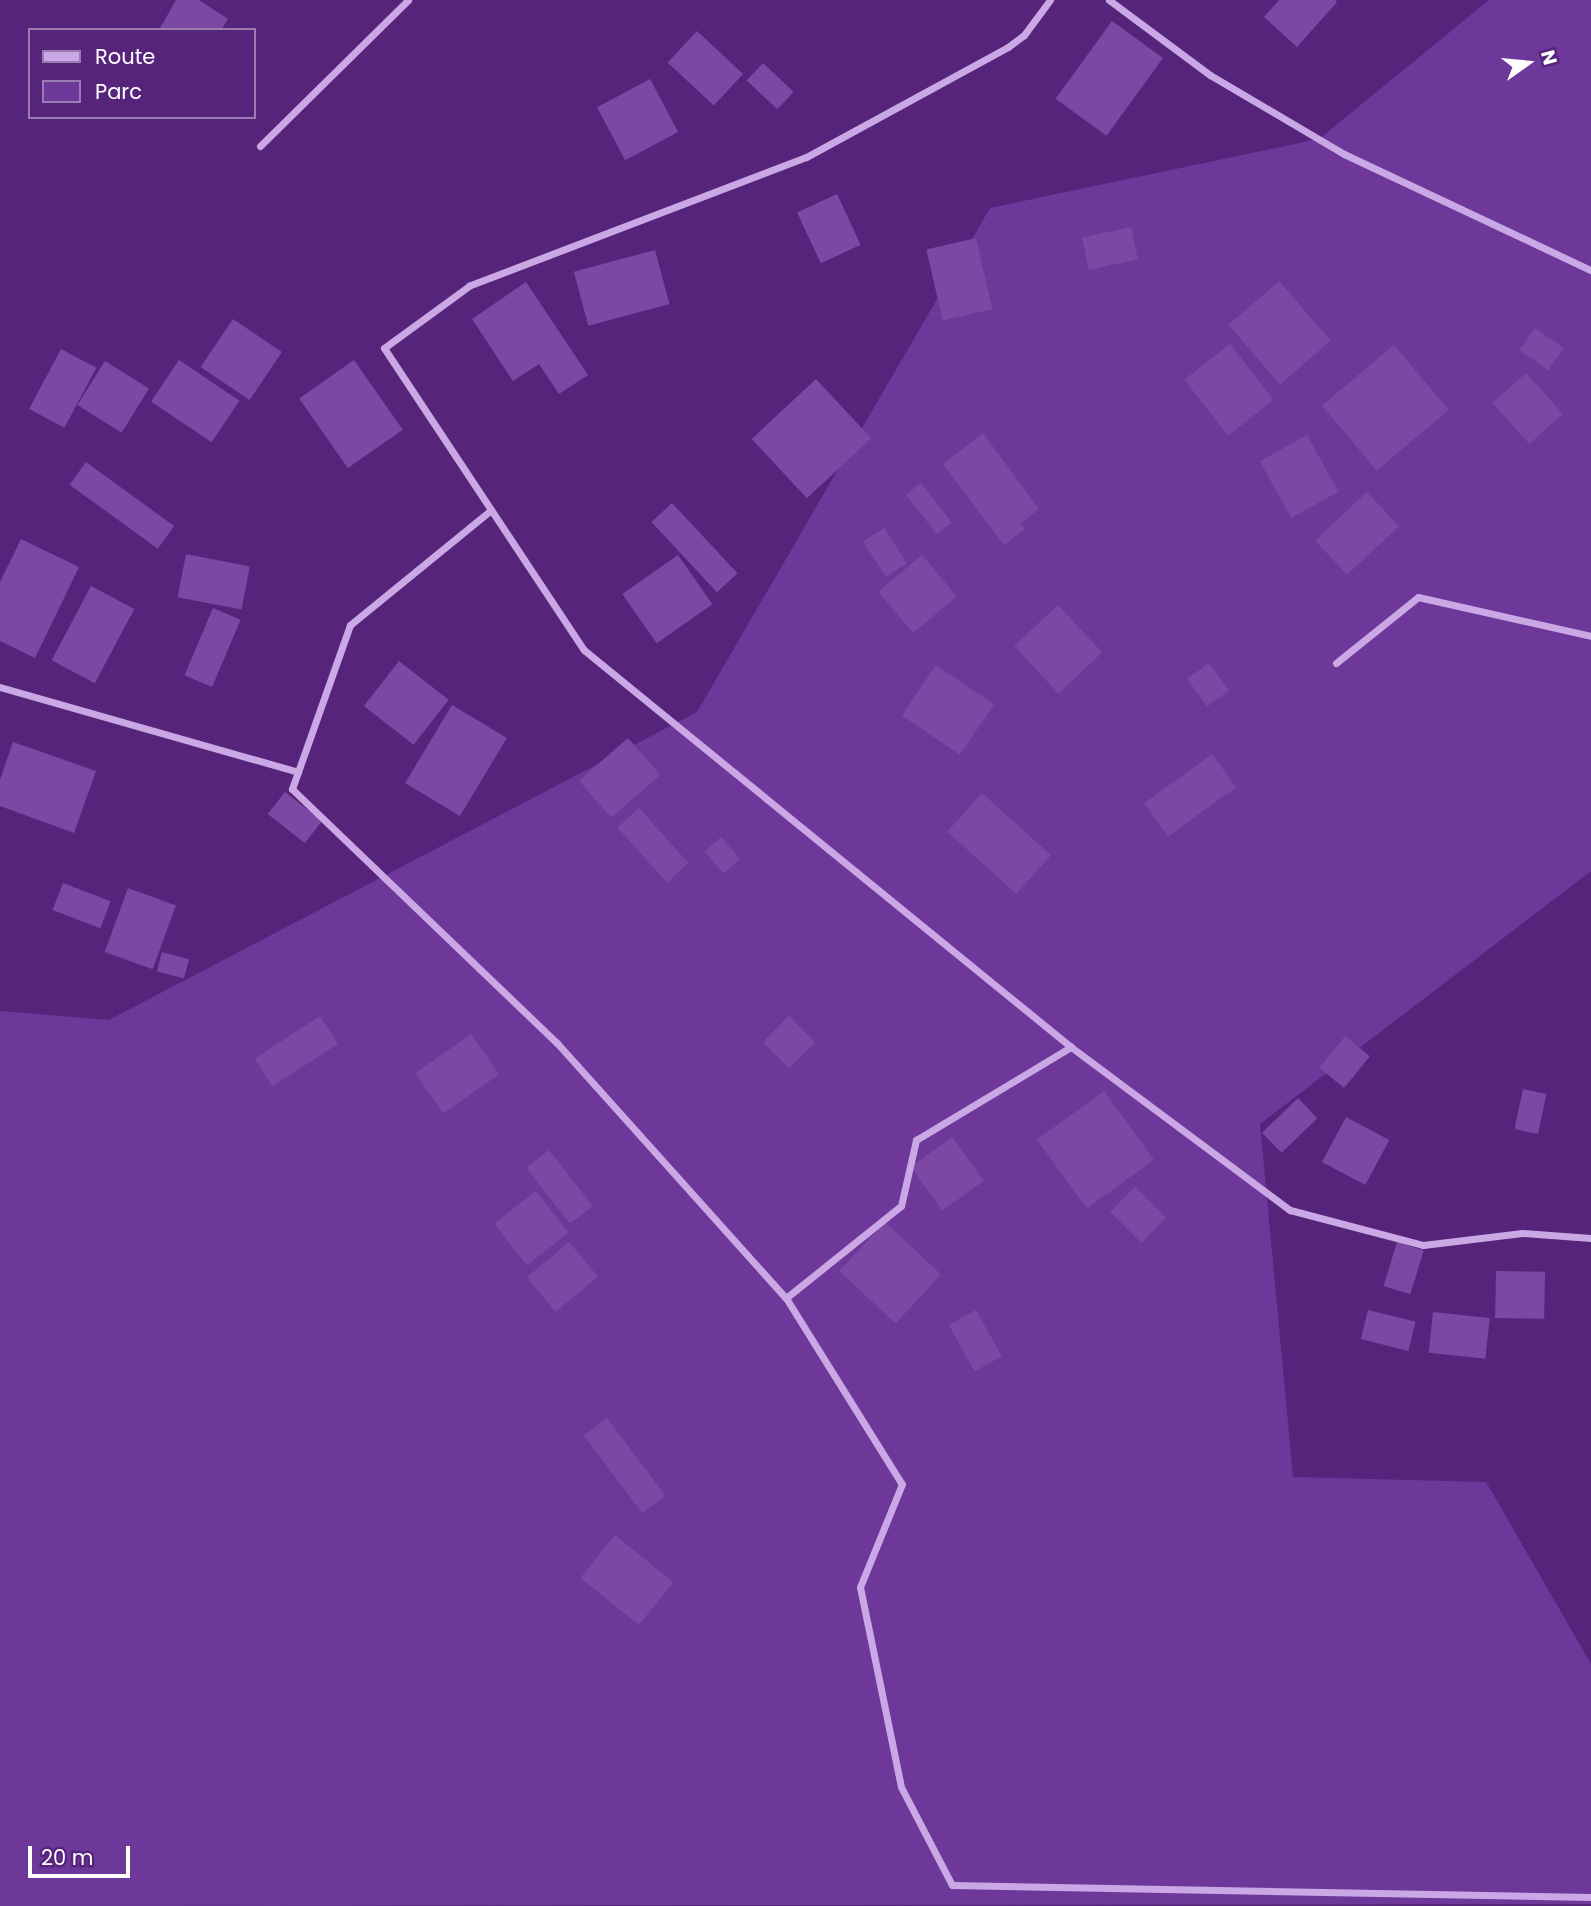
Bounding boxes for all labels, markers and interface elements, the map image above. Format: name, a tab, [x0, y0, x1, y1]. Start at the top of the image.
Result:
legend	[28, 28, 256, 119]
north arrow	[1493, 28, 1563, 98]
text: Route	[95, 42, 155, 71]
text: N	[1534, 47, 1564, 68]
text: Parc	[95, 77, 142, 106]
scale bar	[32, 1832, 133, 1876]
text: 20 m	[41, 1843, 94, 1872]

